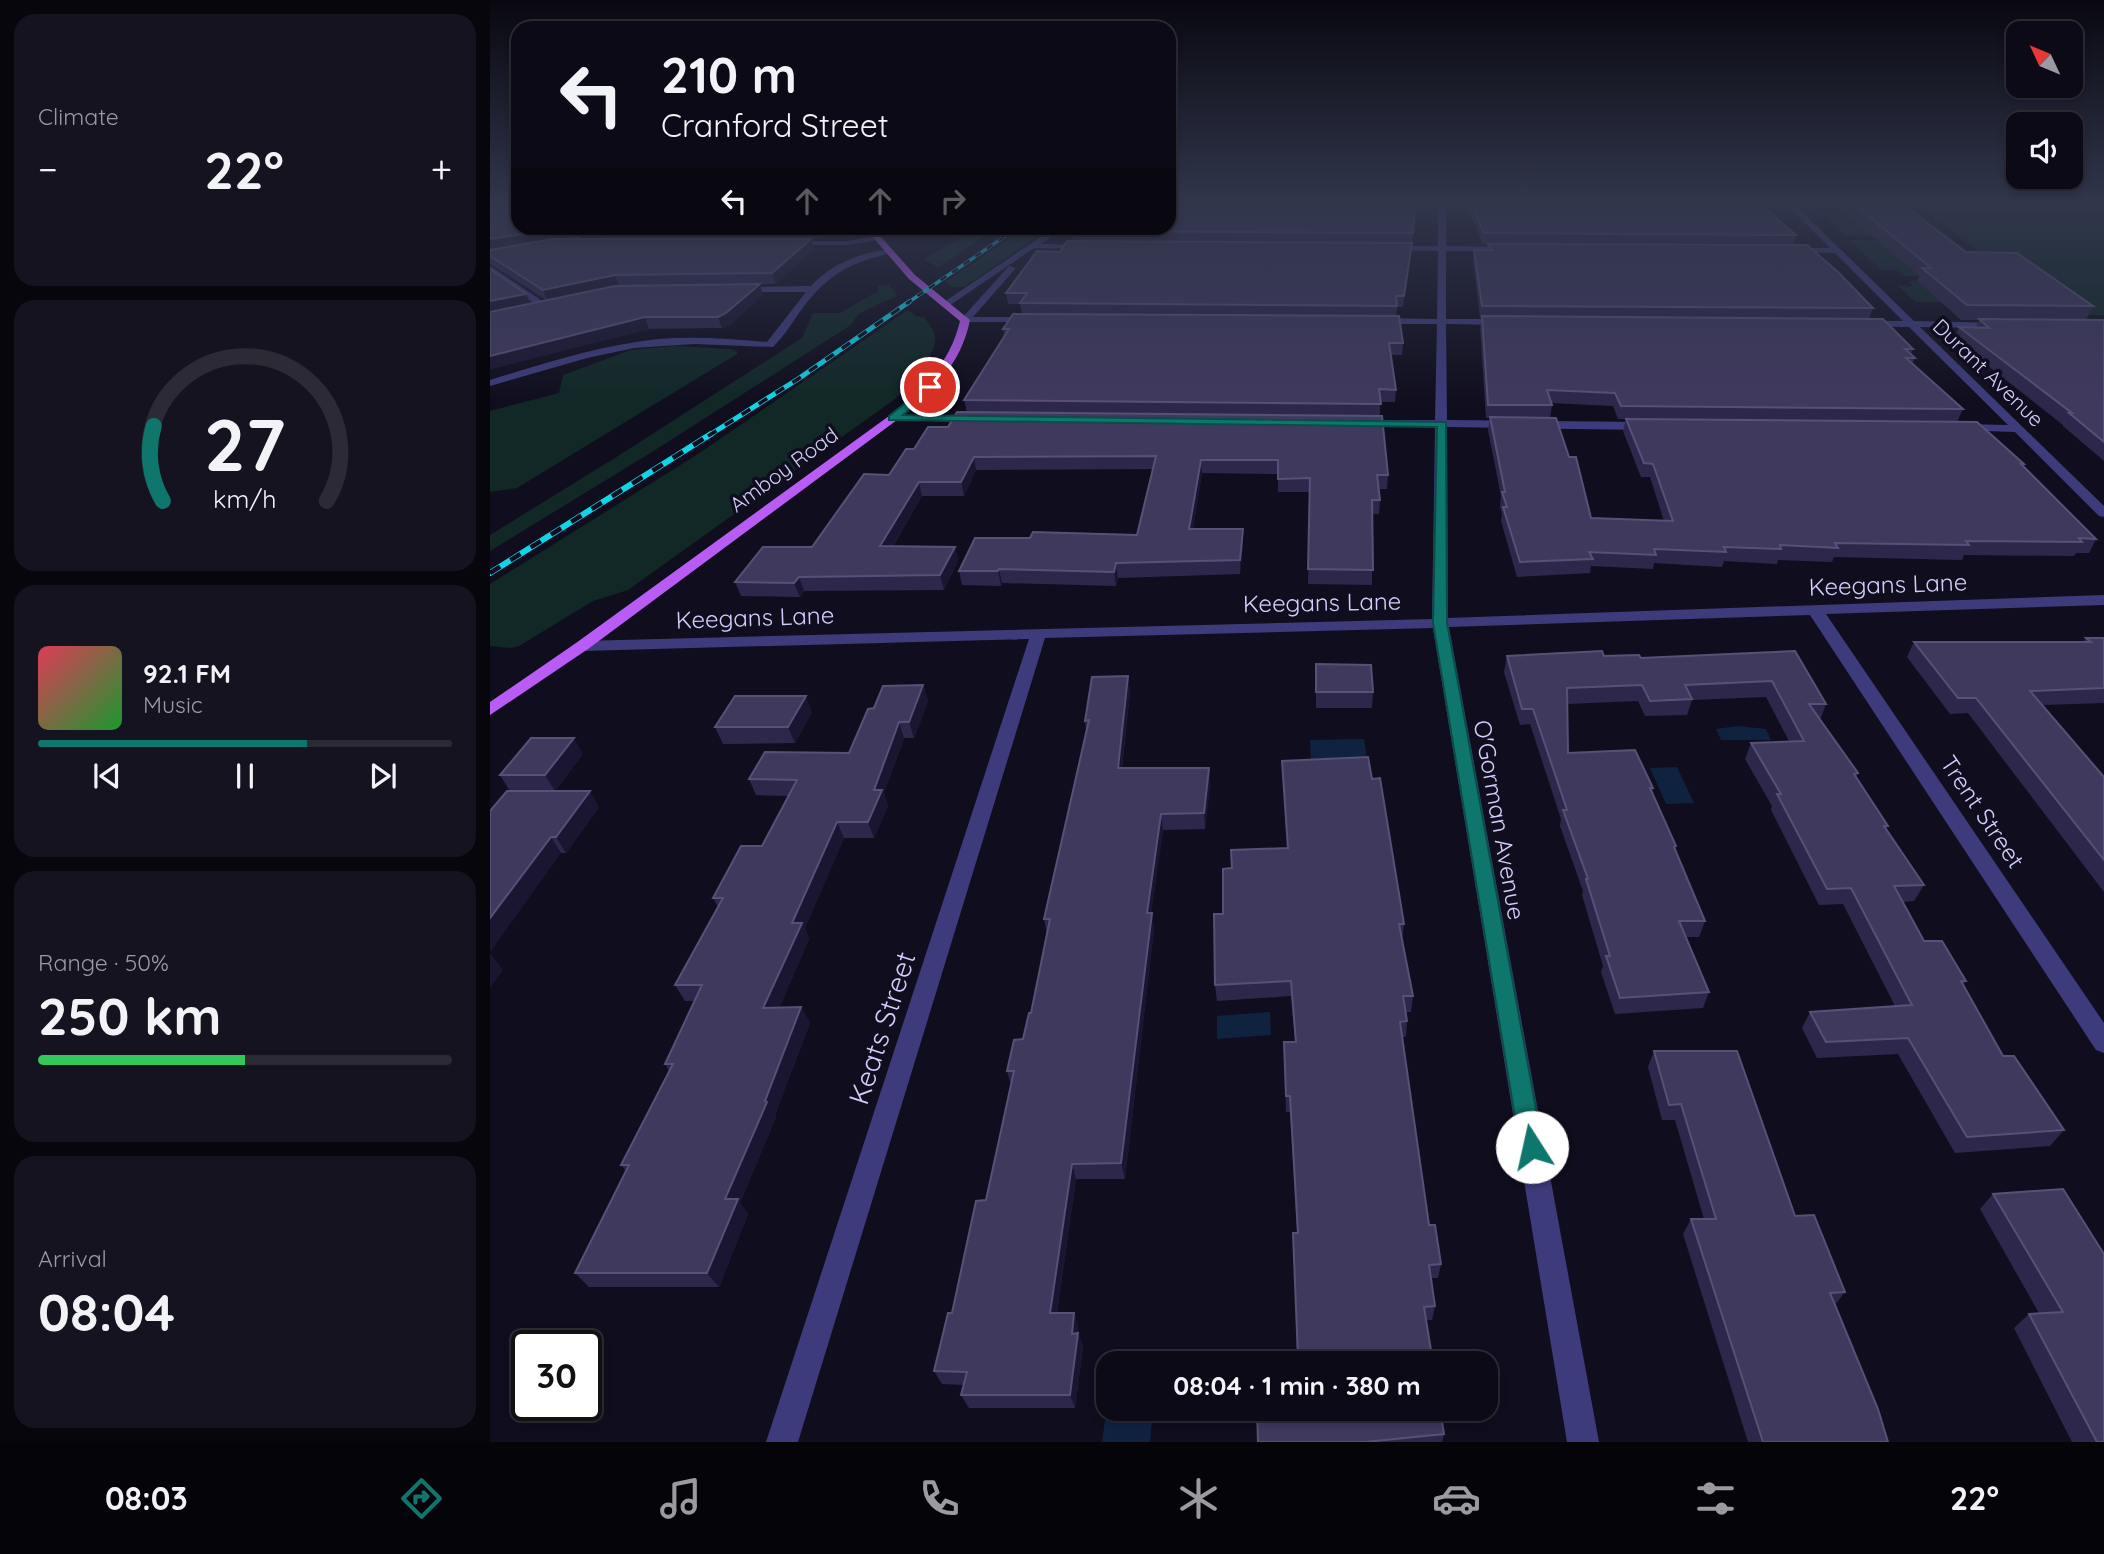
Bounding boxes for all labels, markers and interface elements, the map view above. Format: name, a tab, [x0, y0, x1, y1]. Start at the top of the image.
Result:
north arrow	[2006, 21, 2082, 98]
map controls	[2006, 21, 2083, 189]
text: 210 m	[661, 44, 797, 105]
icon: left	[546, 49, 637, 140]
text: Climate	[38, 102, 119, 131]
text: Cranford Street	[661, 105, 889, 145]
button: sound	[2006, 112, 2083, 189]
text: 22°	[204, 137, 284, 202]
text: −	[38, 145, 58, 193]
text: +	[431, 145, 452, 193]
icon: left	[715, 182, 753, 220]
icon: ahead	[788, 182, 826, 220]
icon: ahead	[861, 182, 899, 220]
icon: right	[934, 182, 972, 220]
street label: Durant Avenue	[1928, 313, 2050, 432]
pin	[900, 357, 960, 417]
icon: arrive	[911, 368, 949, 406]
text: 27	[204, 399, 286, 490]
street label: Amboy Road	[724, 421, 843, 517]
text: km/h	[213, 483, 277, 514]
street label: Keegans Lane	[1808, 566, 1968, 602]
street label: Keegans Lane	[1242, 586, 1401, 618]
street label: Keegans Lane	[675, 599, 835, 635]
text: 92.1 FM	[143, 657, 231, 690]
text: Music	[143, 690, 203, 719]
street label: O'Gorman Avenue	[1468, 718, 1532, 922]
street label: Trent Street	[1934, 749, 2031, 874]
icon: previous	[88, 757, 126, 795]
icon: pause	[226, 757, 264, 795]
icon: next	[364, 757, 402, 795]
street label: Keats Street	[840, 947, 923, 1109]
text: Range · 50%	[38, 948, 169, 977]
text: 250 km	[38, 983, 222, 1048]
position arrow	[1495, 1110, 1569, 1184]
text: Arrival	[38, 1244, 107, 1273]
text: 08:04	[38, 1279, 175, 1344]
speed limit sign: 30	[511, 1330, 602, 1421]
text: 08:04 · 1 min · 380 m	[1173, 1369, 1421, 1402]
icon: directions	[397, 1474, 446, 1523]
icon: music	[656, 1474, 705, 1523]
icon: phone	[915, 1474, 964, 1523]
icon: climate	[1174, 1474, 1223, 1523]
icon: car	[1432, 1474, 1481, 1523]
icon: filters	[1691, 1474, 1740, 1523]
text: 08:03	[105, 1478, 188, 1518]
text: 22°	[1950, 1478, 1999, 1518]

